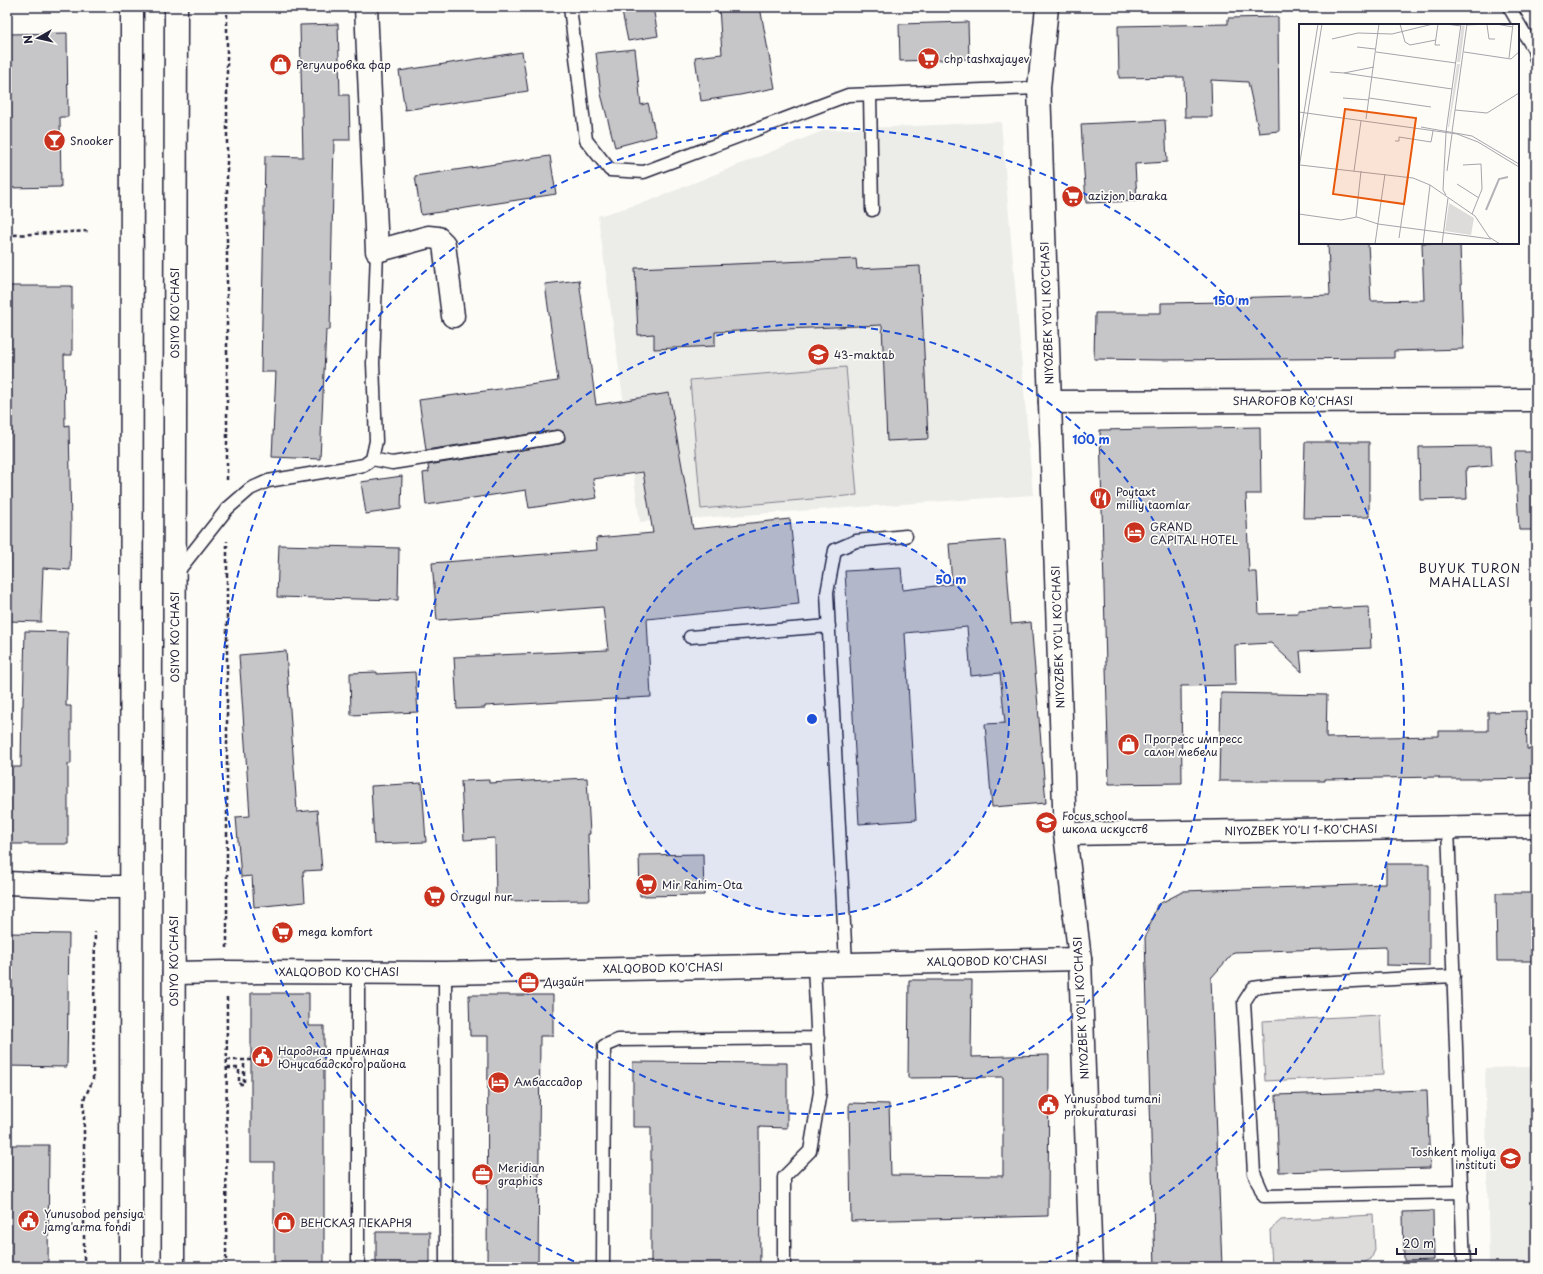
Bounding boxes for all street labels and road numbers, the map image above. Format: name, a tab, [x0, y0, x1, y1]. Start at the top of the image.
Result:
street label: NIYOZBEK YO'LI KO'CHASI	[1036, 241, 1057, 385]
street label: OSIYO KO'CHASI	[166, 268, 183, 358]
street label: SHAROFOB KO'CHASI	[1233, 392, 1353, 409]
street label: NIYOZBEK YO'LI KO'CHASI	[1047, 565, 1068, 709]
street label: OSIYO KO'CHASI	[166, 592, 183, 682]
street label: NIYOZBEK YO'LI 1-KO'CHASI	[1224, 820, 1378, 839]
street label: OSIYO KO'CHASI	[165, 916, 182, 1006]
street label: NIYOZBEK YO'LI KO'CHASI	[1068, 936, 1093, 1080]
street label: XALQOBOD KO'CHASI	[927, 951, 1047, 970]
street label: XALQOBOD KO'CHASI	[603, 958, 723, 977]
street label: XALQOBOD KO'CHASI	[279, 963, 399, 980]

